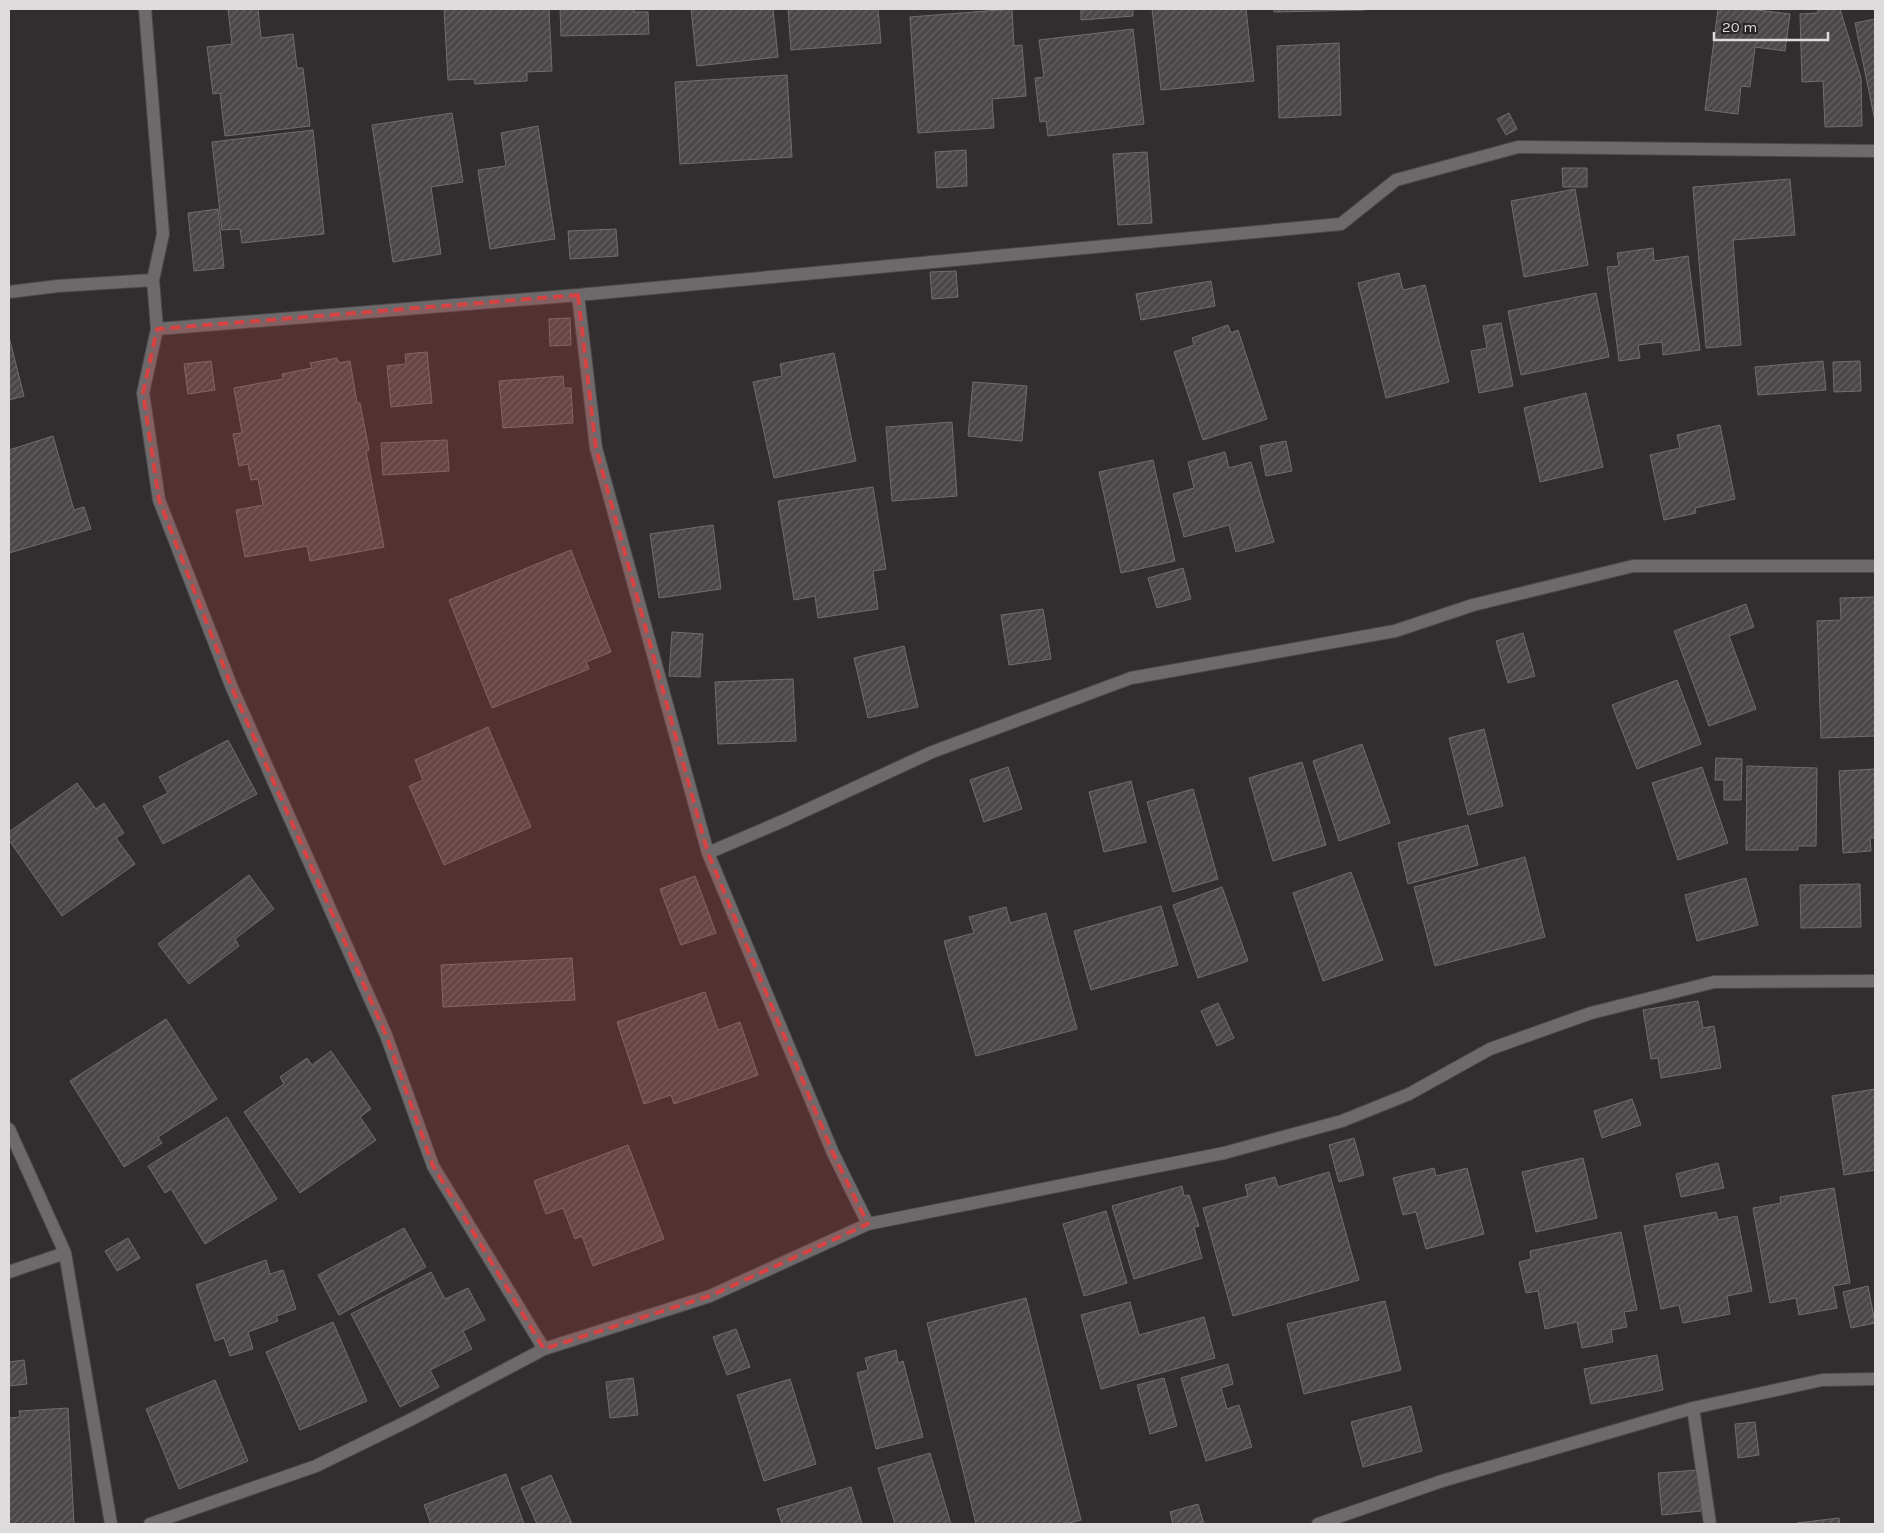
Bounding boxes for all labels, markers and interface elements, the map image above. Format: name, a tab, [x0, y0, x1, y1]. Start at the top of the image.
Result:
scale bar	[1714, 10, 1828, 42]
text: 20 m	[1722, 18, 1757, 36]

